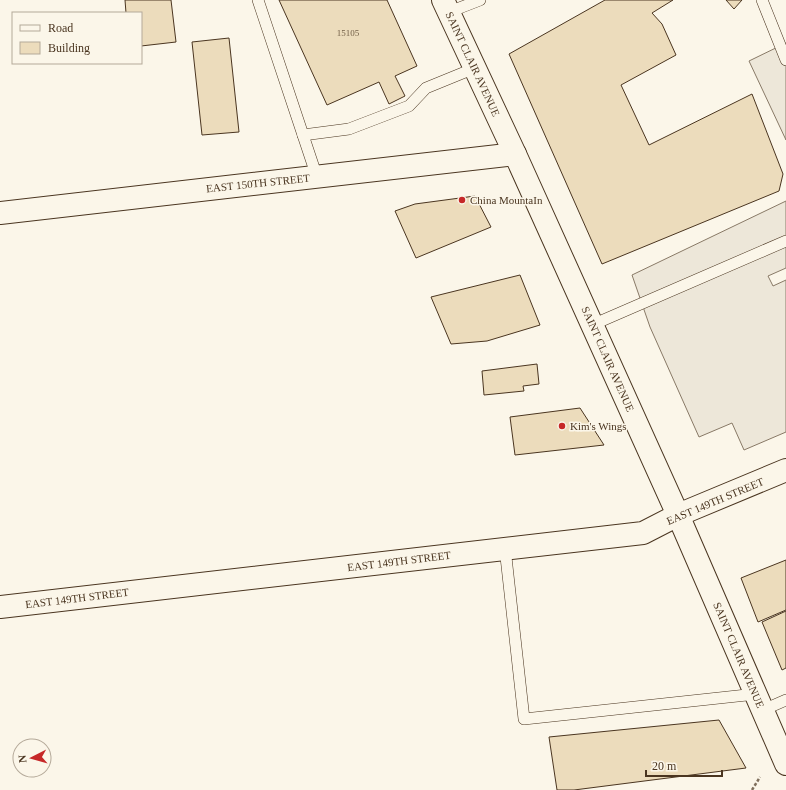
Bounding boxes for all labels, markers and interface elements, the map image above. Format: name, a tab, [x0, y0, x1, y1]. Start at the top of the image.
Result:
street label: SAINT CLAIR AVENUE	[443, 10, 503, 118]
legend	[12, 12, 142, 64]
text: Road	[48, 21, 73, 35]
house number: 15105	[337, 28, 360, 38]
text: Building	[48, 41, 90, 55]
street label: EAST 150TH STREET	[206, 172, 311, 194]
place label: China MountaIn	[470, 194, 543, 206]
marker: China MountaIn	[457, 195, 467, 205]
street label: SAINT CLAIR AVENUE	[579, 305, 637, 414]
place label: Kim's Wings	[570, 420, 627, 432]
marker: Kim's Wings	[557, 421, 567, 431]
street label: EAST 149TH STREET	[665, 475, 766, 527]
street label: EAST 149TH STREET	[347, 549, 452, 573]
street label: EAST 149TH STREET	[25, 586, 130, 610]
street label: SAINT CLAIR AVENUE	[711, 600, 767, 710]
north arrow	[12, 738, 52, 778]
scale bar	[646, 752, 722, 778]
text: N	[16, 754, 28, 764]
text: 20 m	[652, 759, 677, 773]

